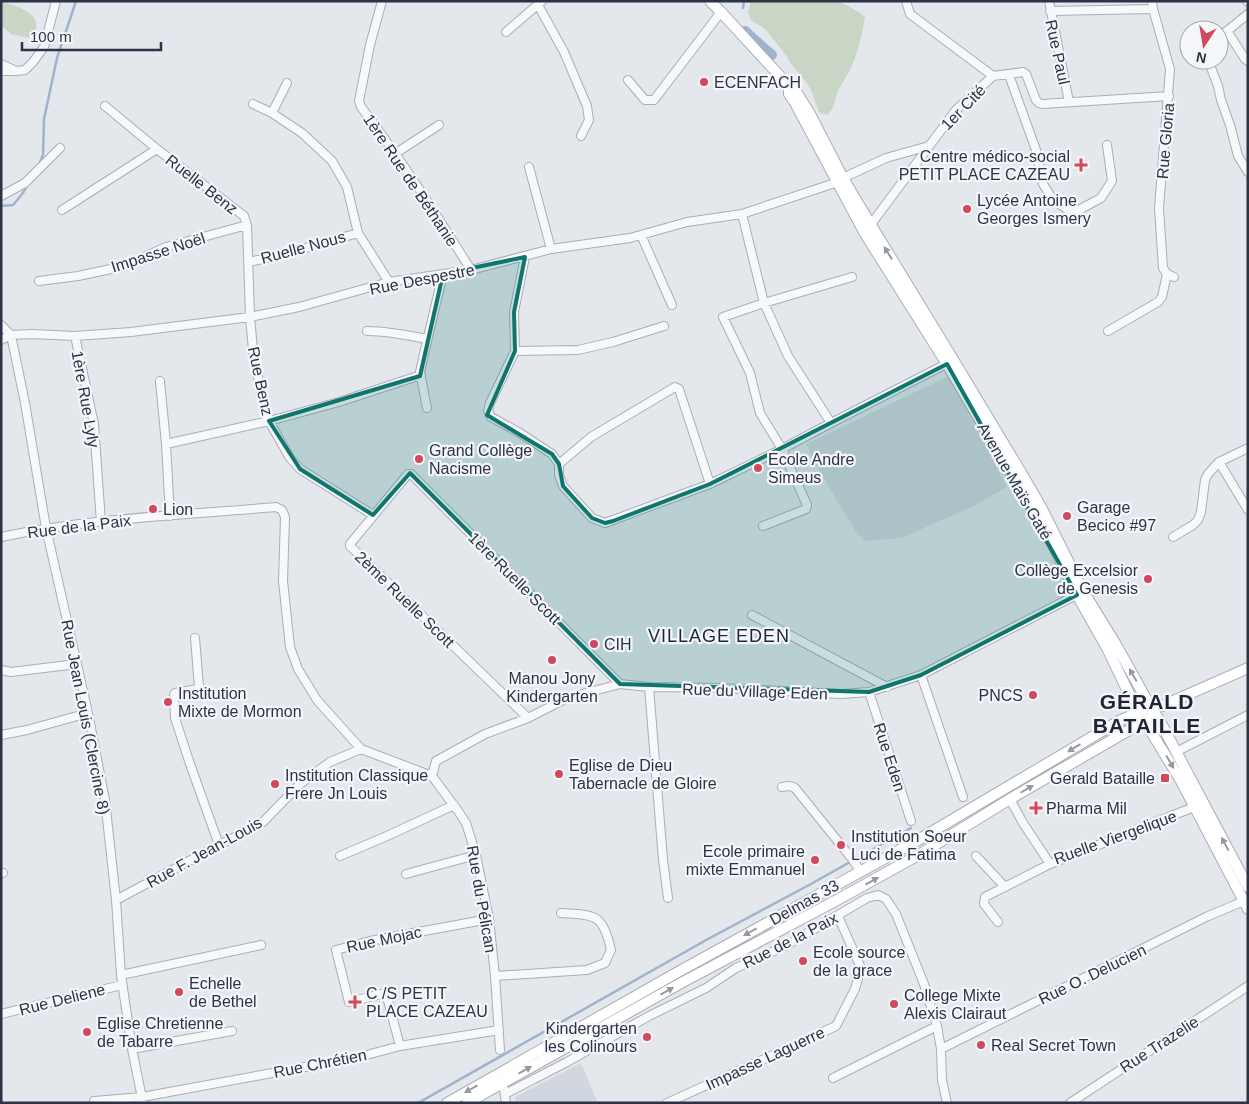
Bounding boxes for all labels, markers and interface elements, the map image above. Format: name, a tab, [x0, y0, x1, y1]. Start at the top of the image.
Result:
street label: Rue Paul	[1042, 18, 1073, 86]
scale bar	[22, 20, 161, 52]
north arrow	[1179, 20, 1229, 70]
text: 100 m	[30, 28, 72, 45]
text: N	[1195, 49, 1208, 67]
place label: ECENFACH	[714, 74, 801, 91]
marker: ECENFACH	[698, 76, 710, 88]
street label: 1er Cité	[938, 81, 989, 133]
street label: Rue Gloria	[1154, 102, 1177, 180]
street label: 1ère Rue de Béthanie	[360, 111, 461, 250]
place label: Centre médico-social PETIT PLACE CAZEAU	[899, 148, 1070, 183]
street label: Ruelle Benz	[162, 151, 241, 218]
marker: Centre médico-social PETIT PLACE CAZEAU	[1074, 158, 1088, 172]
place label: Lycée Antoine Georges Ismery	[977, 192, 1091, 227]
marker: Lycée Antoine Georges Ismery	[961, 203, 973, 215]
street label: Ruelle Nous	[259, 228, 347, 267]
street label: Impasse Noël	[109, 229, 207, 276]
one-way arrow	[884, 247, 893, 260]
street label: Rue Despestre	[368, 261, 476, 298]
street label: Rue Benz	[245, 345, 276, 417]
street label: 1ère Rue Lyly	[69, 349, 102, 449]
street label: Avenue Maïs Gaté	[974, 420, 1055, 543]
place label: Grand Collège Nacisme	[429, 442, 532, 477]
place label: Ecole Andre Simeus	[768, 451, 854, 486]
marker: Grand Collège Nacisme	[413, 453, 425, 465]
marker: Ecole Andre Simeus	[752, 462, 764, 474]
place label: Garage Becico #97	[1077, 499, 1156, 534]
place label: Lion	[163, 501, 193, 518]
marker: Lion	[147, 503, 159, 515]
marker: Garage Becico #97	[1061, 510, 1073, 522]
street label: Rue de la Paix	[26, 512, 132, 541]
street label: 1ère Ruelle Scott	[465, 529, 564, 628]
street label: 2ème Ruelle Scott	[352, 548, 458, 651]
place label: Collège Excelsior de Genesis	[1014, 562, 1139, 597]
marker: Collège Excelsior de Genesis	[1142, 573, 1154, 585]
street label: Rue Jean Louis (Clercine 8)	[58, 618, 113, 816]
district label: VILLAGE EDEN	[648, 626, 790, 646]
place label: CIH	[604, 636, 632, 653]
marker: CIH	[588, 638, 600, 650]
marker: Manou Jony Kindergarten	[546, 654, 558, 666]
one-way arrow	[1128, 668, 1137, 682]
place label: Manou Jony Kindergarten	[506, 670, 598, 705]
street label: Rue du Village Eden	[682, 680, 828, 703]
place label: Institution Mixte de Mormon	[178, 685, 302, 720]
place label: PNCS	[979, 687, 1023, 704]
marker: PNCS	[1027, 689, 1039, 701]
district label: GÉRALD BATAILLE	[1093, 690, 1201, 737]
marker: Institution Mixte de Mormon	[162, 696, 174, 708]
street label: Rue Eden	[870, 721, 909, 794]
one-way arrow	[1066, 744, 1081, 752]
one-way arrow	[1165, 756, 1174, 769]
place label: Eglise de Dieu Tabernacle de Gloire	[569, 757, 717, 792]
place label: Institution Classique Frere Jn Louis	[285, 767, 428, 802]
marker: Eglise de Dieu Tabernacle de Gloire	[553, 768, 565, 780]
place label: Gerald Bataille	[1050, 770, 1155, 787]
marker: Gerald Bataille	[1159, 772, 1171, 784]
marker: Institution Classique Frere Jn Louis	[269, 778, 281, 790]
one-way arrow	[1020, 785, 1033, 794]
place label: Pharma Mil	[1046, 800, 1127, 817]
marker: Pharma Mil	[1030, 802, 1042, 814]
street label: Ruelle Viergelique	[1051, 807, 1179, 868]
street label: Rue F. Jean-Louis	[144, 814, 265, 891]
place label: Institution Soeur Luci de Fatima	[851, 828, 967, 863]
one-way arrow	[1221, 837, 1229, 851]
marker: Institution Soeur Luci de Fatima	[835, 839, 847, 851]
place label: Ecole primaire mixte Emmanuel	[686, 843, 805, 878]
street label: Rue du Pélican	[464, 844, 499, 954]
marker: Ecole primaire mixte Emmanuel	[809, 854, 821, 866]
street label: Delmas 33	[767, 876, 842, 928]
one-way arrow	[864, 877, 879, 885]
street label: Rue de la Paix	[740, 909, 840, 972]
street label: Rue Mojac	[345, 923, 423, 956]
one-way arrow	[743, 928, 757, 936]
street label: Rue O. Delucien	[1036, 941, 1149, 1008]
place label: Ecole source de la grace	[813, 944, 906, 979]
marker: Ecole source de la grace	[797, 955, 809, 967]
place label: Echelle de Bethel	[189, 975, 257, 1010]
street label: Rue Deliene	[17, 981, 107, 1018]
place label: C /S PETIT PLACE CAZEAU	[366, 985, 488, 1020]
marker: Echelle de Bethel	[173, 986, 185, 998]
one-way arrow	[660, 987, 674, 995]
place label: College Mixte Alexis Clairaut	[904, 987, 1007, 1022]
marker: C /S PETIT PLACE CAZEAU	[348, 995, 362, 1009]
marker: College Mixte Alexis Clairaut	[888, 998, 900, 1010]
street label: Rue Trazelie	[1117, 1013, 1202, 1076]
place label: Eglise Chretienne de Tabarre	[97, 1015, 223, 1050]
place label: Kindergarten les Colinours	[545, 1020, 637, 1055]
street label: Impasse Laguerre	[703, 1023, 827, 1093]
marker: Eglise Chretienne de Tabarre	[81, 1026, 93, 1038]
marker: Kindergarten les Colinours	[641, 1031, 653, 1043]
place label: Real Secret Town	[991, 1037, 1116, 1054]
marker: Real Secret Town	[975, 1039, 987, 1051]
street label: Rue Chrétien	[272, 1046, 368, 1081]
one-way arrow	[519, 1066, 532, 1075]
one-way arrow	[465, 1085, 478, 1094]

